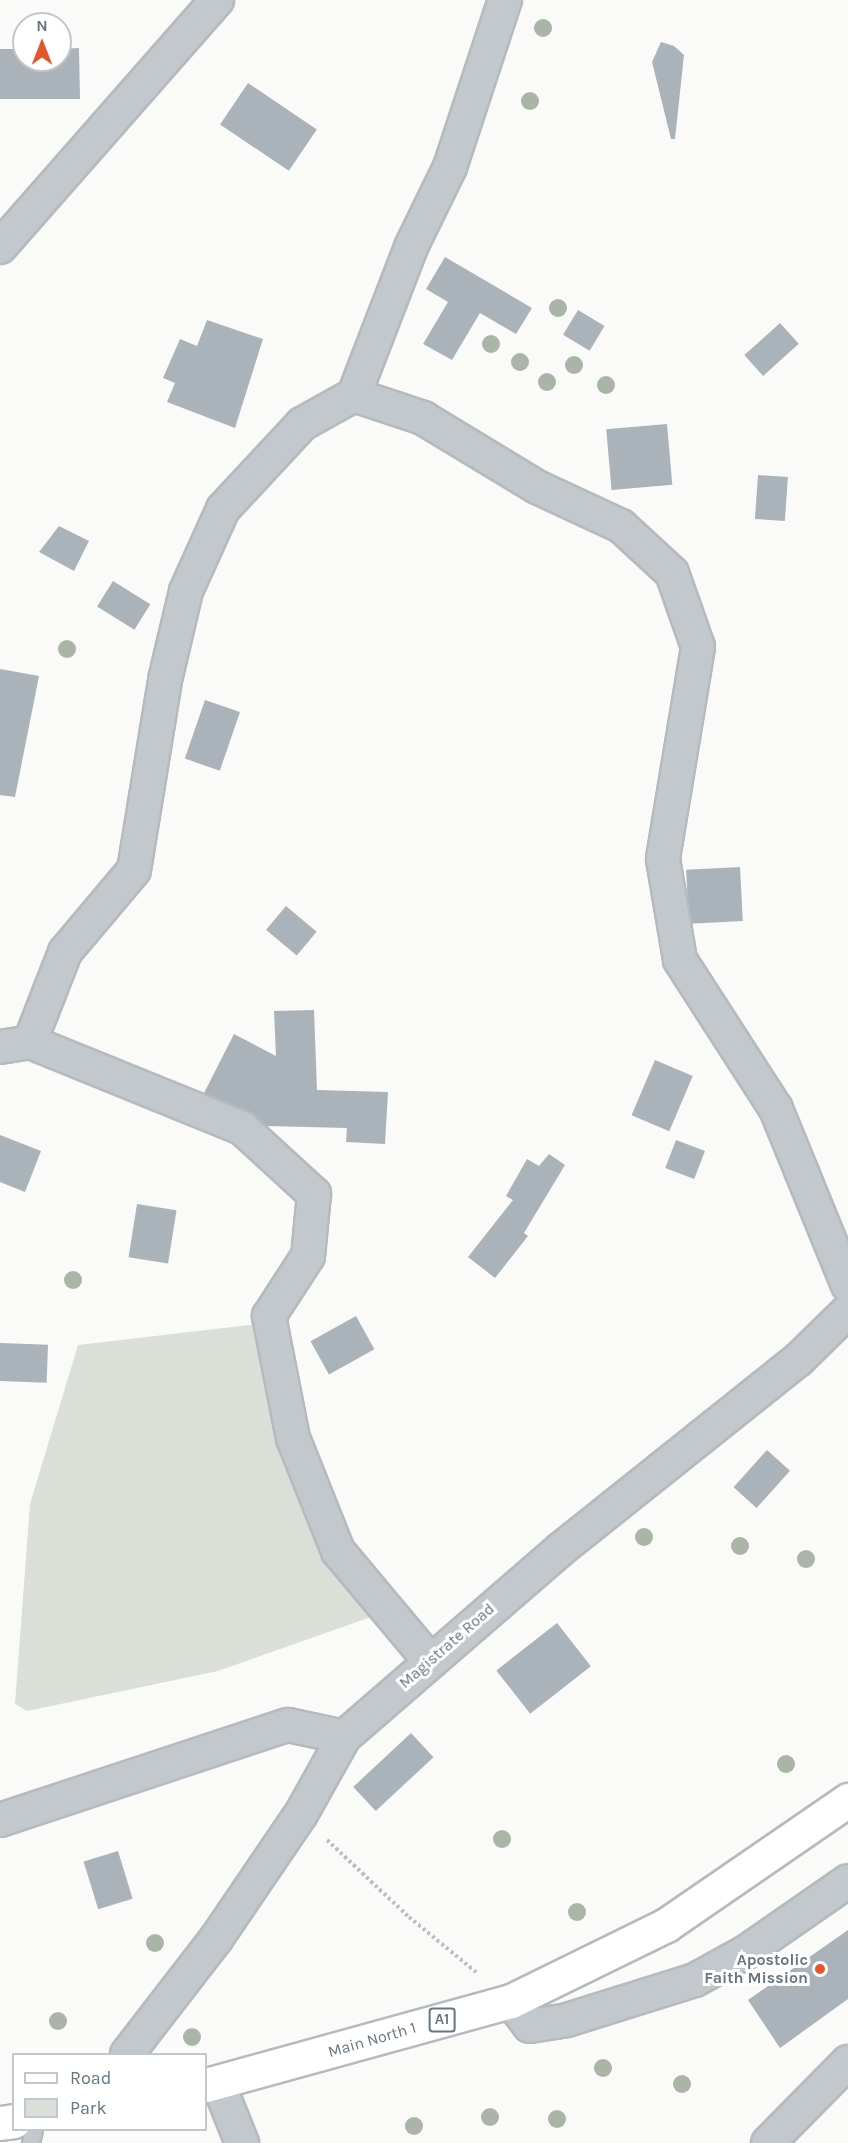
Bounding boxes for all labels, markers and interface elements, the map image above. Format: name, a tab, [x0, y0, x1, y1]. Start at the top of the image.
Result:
north arrow	[12, 12, 72, 72]
text: N	[36, 16, 48, 35]
street label: Magistrate Road	[395, 1599, 499, 1693]
place label: Apostolic Faith Mission	[704, 1950, 808, 1988]
marker: Apostolic Faith Mission	[813, 1962, 827, 1976]
road number: A1	[428, 2008, 456, 2032]
street label: Main North 1	[326, 2018, 418, 2062]
legend	[12, 2053, 207, 2131]
text: Road	[70, 2067, 111, 2089]
text: Park	[70, 2097, 107, 2119]

